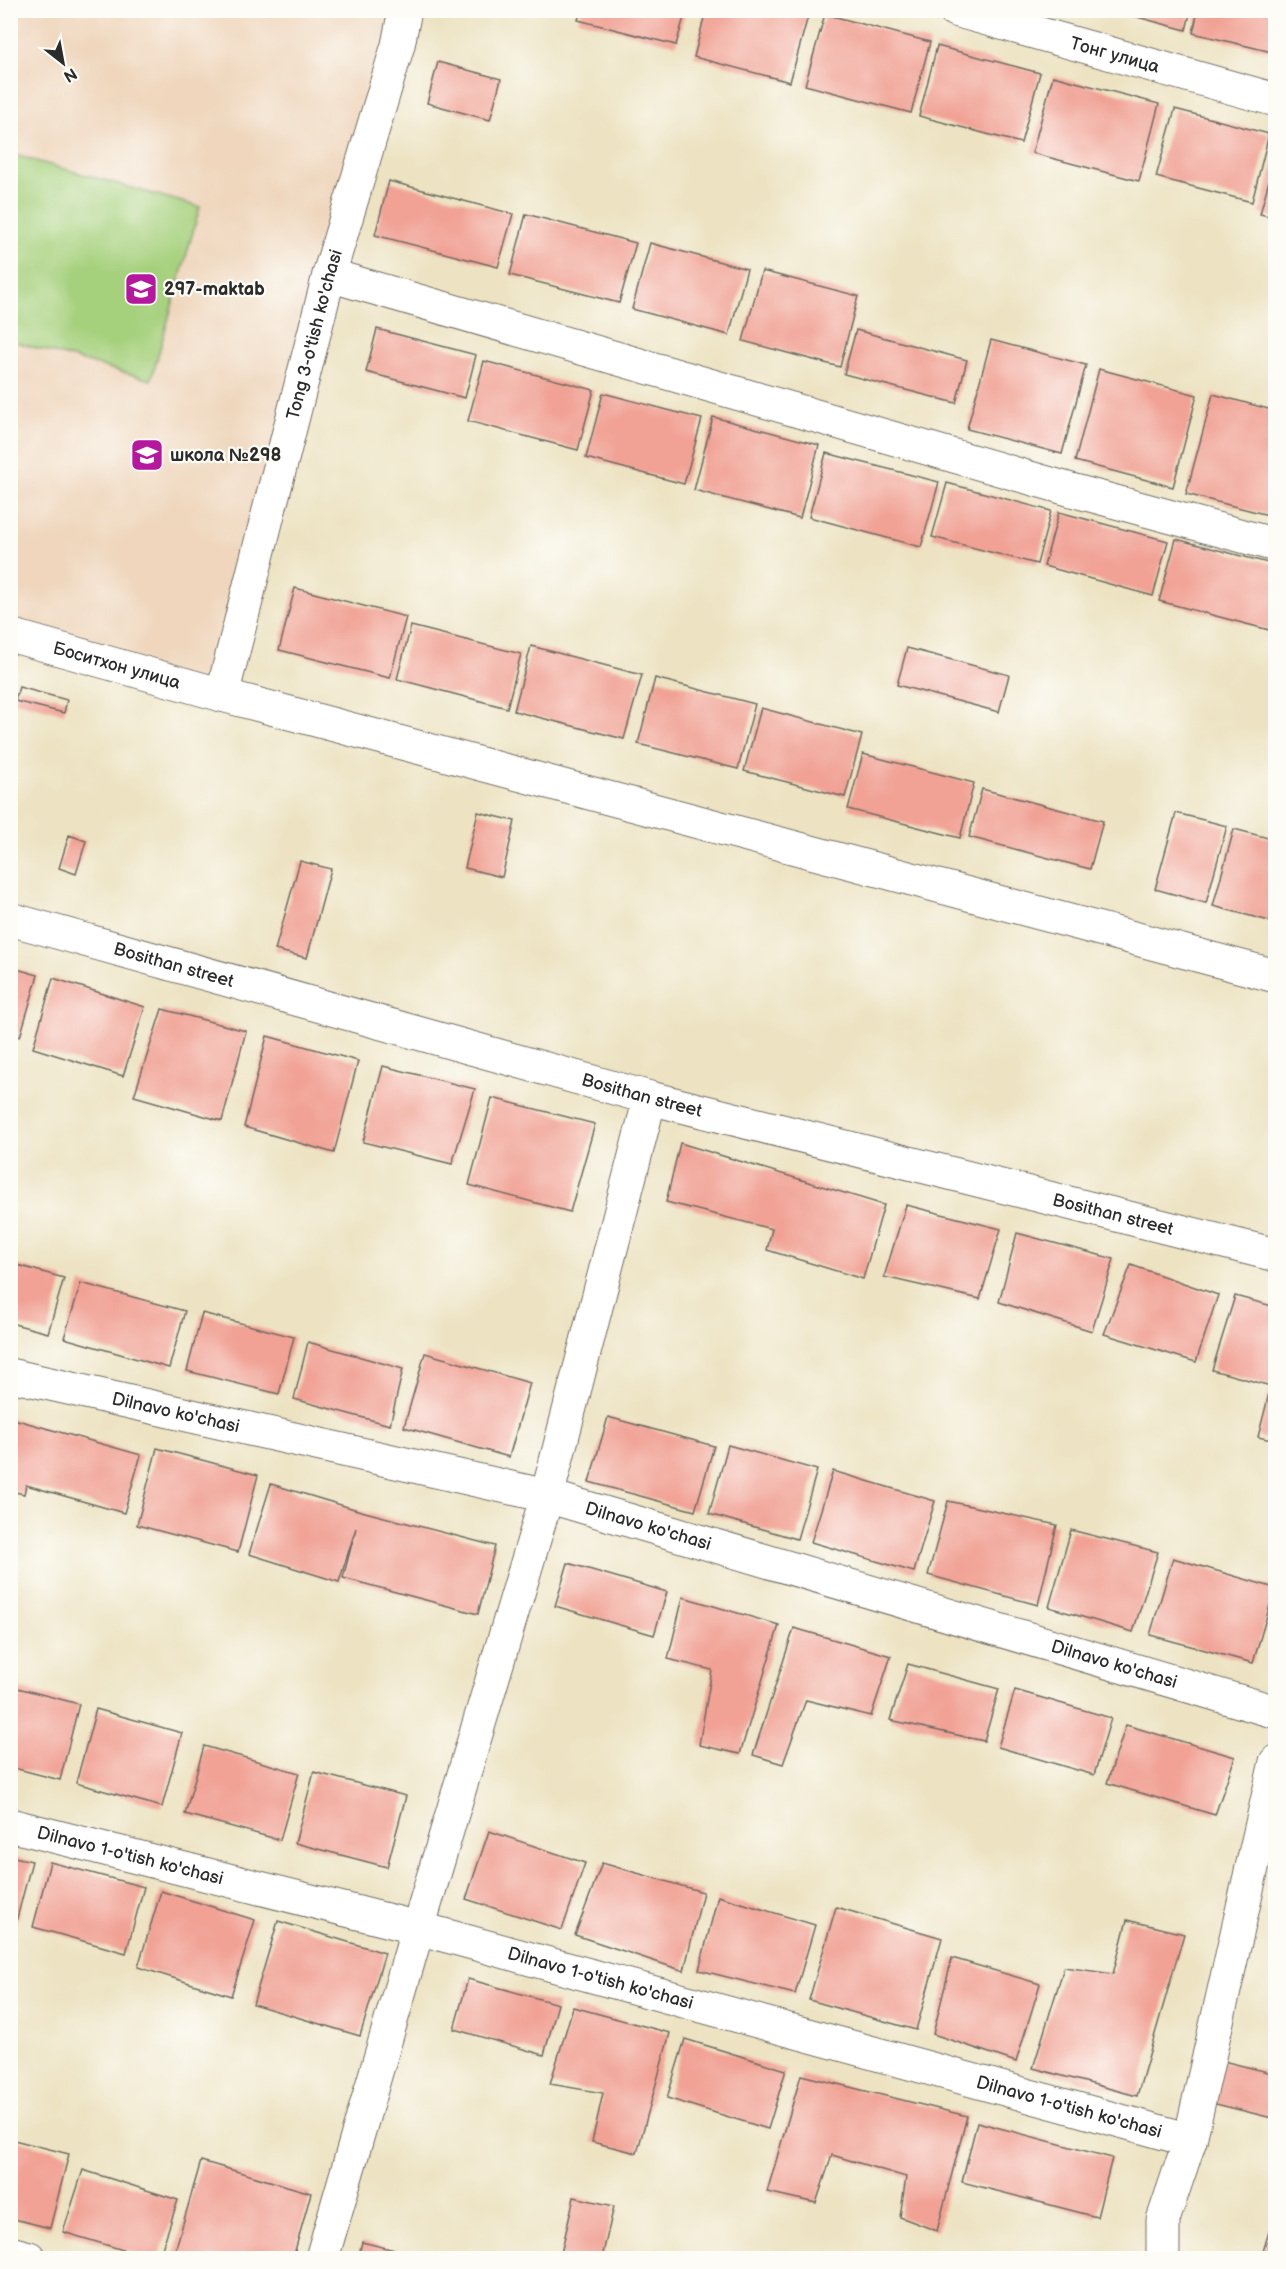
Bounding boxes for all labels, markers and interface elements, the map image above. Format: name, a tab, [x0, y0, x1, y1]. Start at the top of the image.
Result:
north arrow	[33, 33, 93, 93]
street label: Тонг улица	[1068, 33, 1162, 78]
text: N	[60, 63, 80, 86]
street label: Tong 3-o'tish ko'chasi	[283, 247, 347, 422]
school or university icon: 297-maktab	[123, 271, 159, 307]
place label: 297-maktab	[164, 279, 265, 300]
school or university icon: школа №298	[129, 437, 165, 473]
place label: школа №298	[170, 445, 281, 466]
street label: Боситхон улица	[51, 638, 183, 694]
street label: Bosithan street	[111, 938, 237, 992]
street label: Bosithan street	[579, 1069, 705, 1122]
street label: Bosithan street	[1050, 1189, 1176, 1240]
street label: Dilnavo ko'chasi	[110, 1388, 242, 1437]
street label: Dilnavo ko'chasi	[583, 1498, 714, 1555]
street label: Dilnavo ko'chasi	[1049, 1636, 1180, 1693]
street label: Dilnavo 1-o'tish ko'chasi	[35, 1822, 226, 1889]
street label: Dilnavo 1-o'tish ko'chasi	[505, 1943, 695, 2014]
street label: Dilnavo 1-o'tish ko'chasi	[974, 2072, 1164, 2143]

